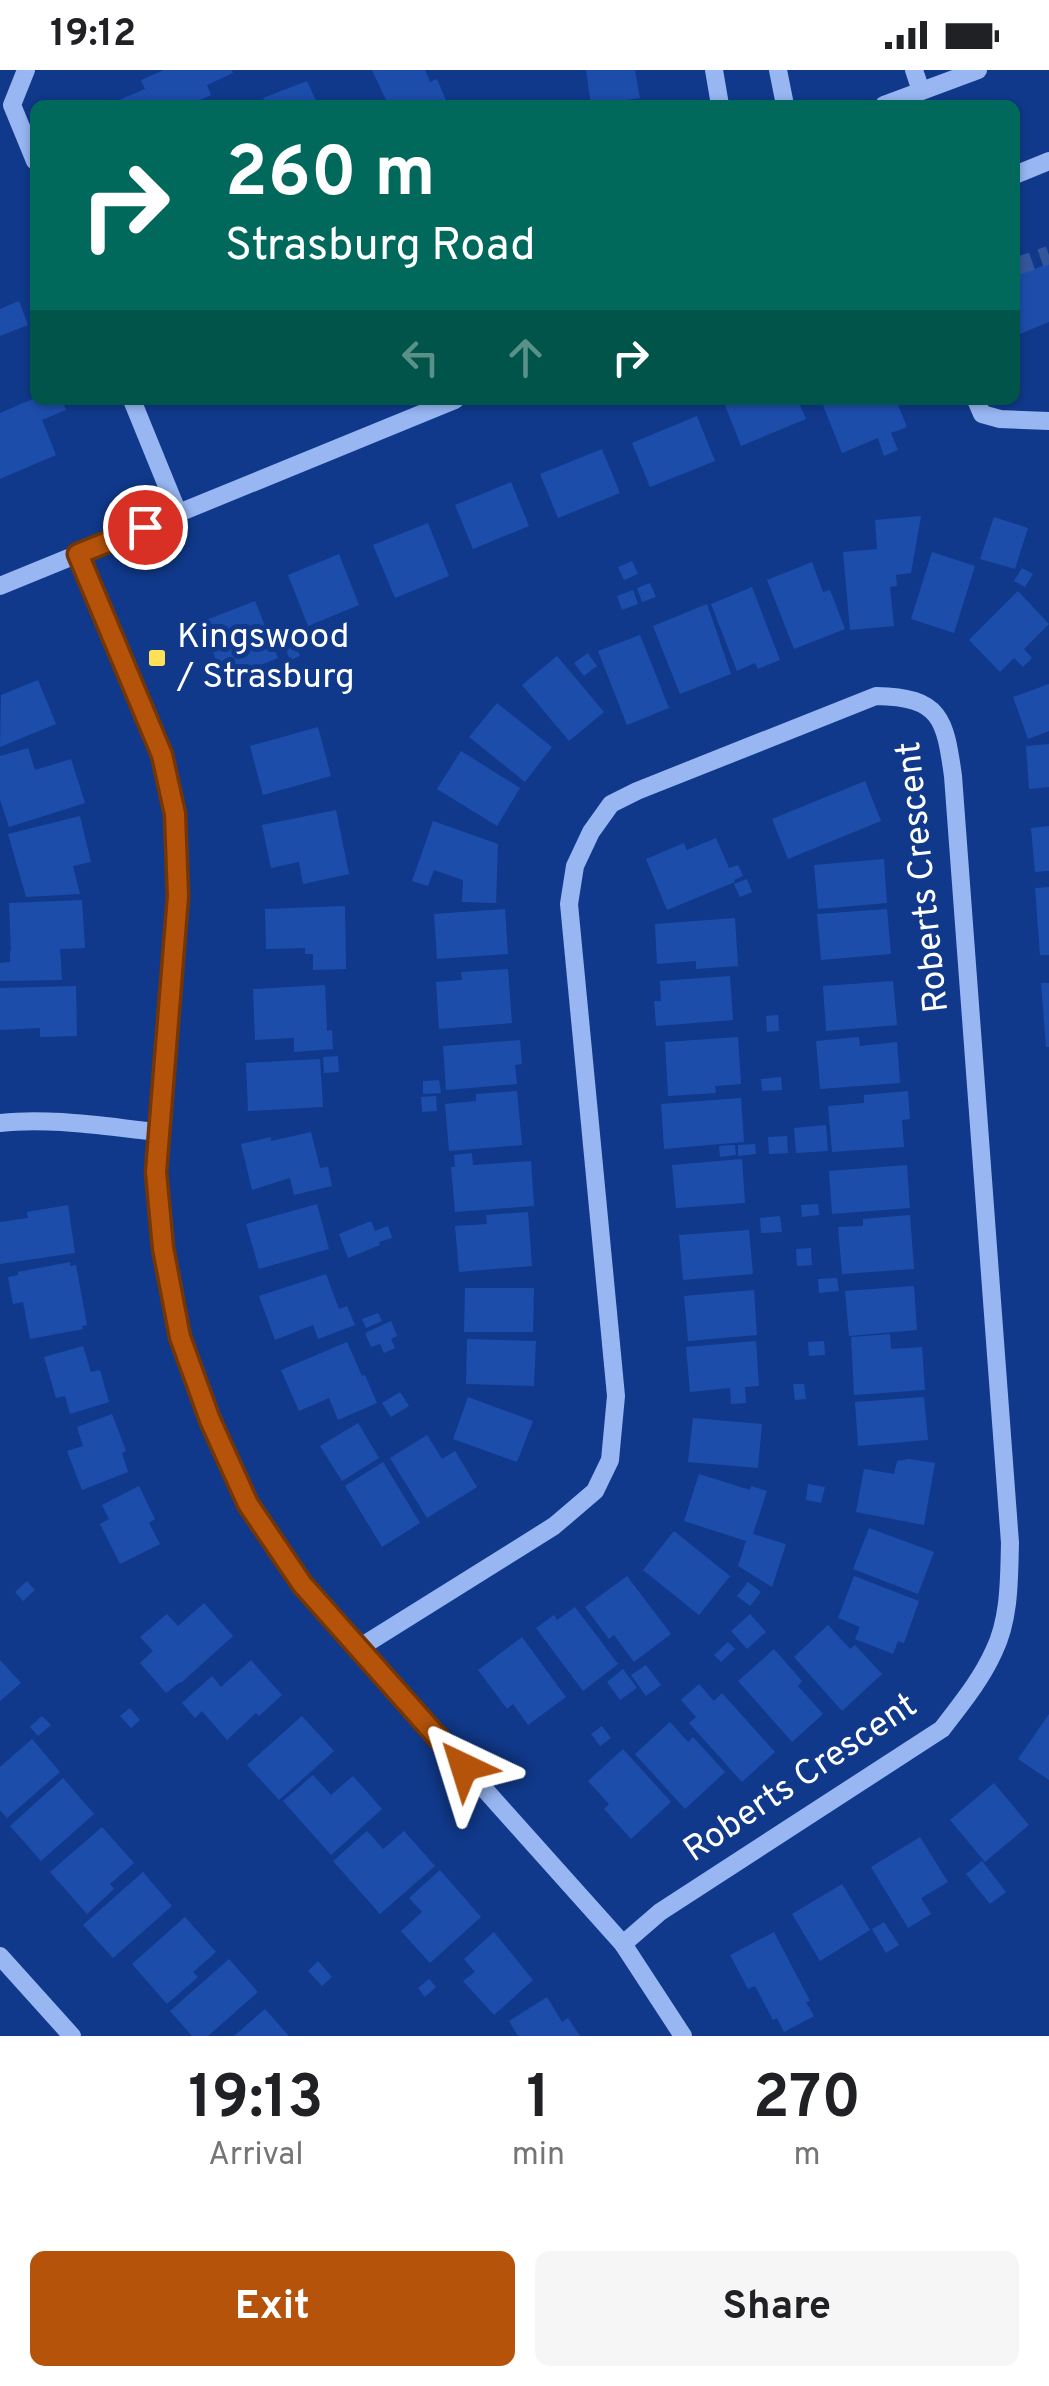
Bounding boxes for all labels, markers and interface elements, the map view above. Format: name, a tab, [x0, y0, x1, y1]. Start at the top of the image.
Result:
text: 19:12	[50, 11, 136, 60]
text: 260 m	[225, 132, 436, 221]
icon: right	[60, 140, 190, 270]
text: Strasburg Road	[225, 219, 536, 276]
icon: left	[393, 330, 448, 385]
icon: ahead	[498, 330, 553, 385]
icon: right	[603, 330, 658, 385]
pin	[103, 485, 188, 570]
icon: arrive	[118, 500, 173, 555]
place label: Kingswood / Strasburg	[176, 616, 355, 700]
marker: Kingswood / Strasburg	[146, 647, 168, 669]
street label: Roberts Crescent	[888, 739, 960, 1015]
street label: Roberts Crescent	[676, 1685, 926, 1873]
position arrow	[412, 1715, 516, 1819]
text: 19:13	[188, 2063, 324, 2139]
text: 1	[526, 2063, 550, 2139]
text: 270	[753, 2063, 861, 2139]
text: Arrival	[208, 2136, 304, 2176]
text: min	[512, 2136, 565, 2176]
text: m	[793, 2136, 821, 2176]
button: Exit	[30, 2251, 515, 2366]
button: Share	[535, 2251, 1019, 2366]

